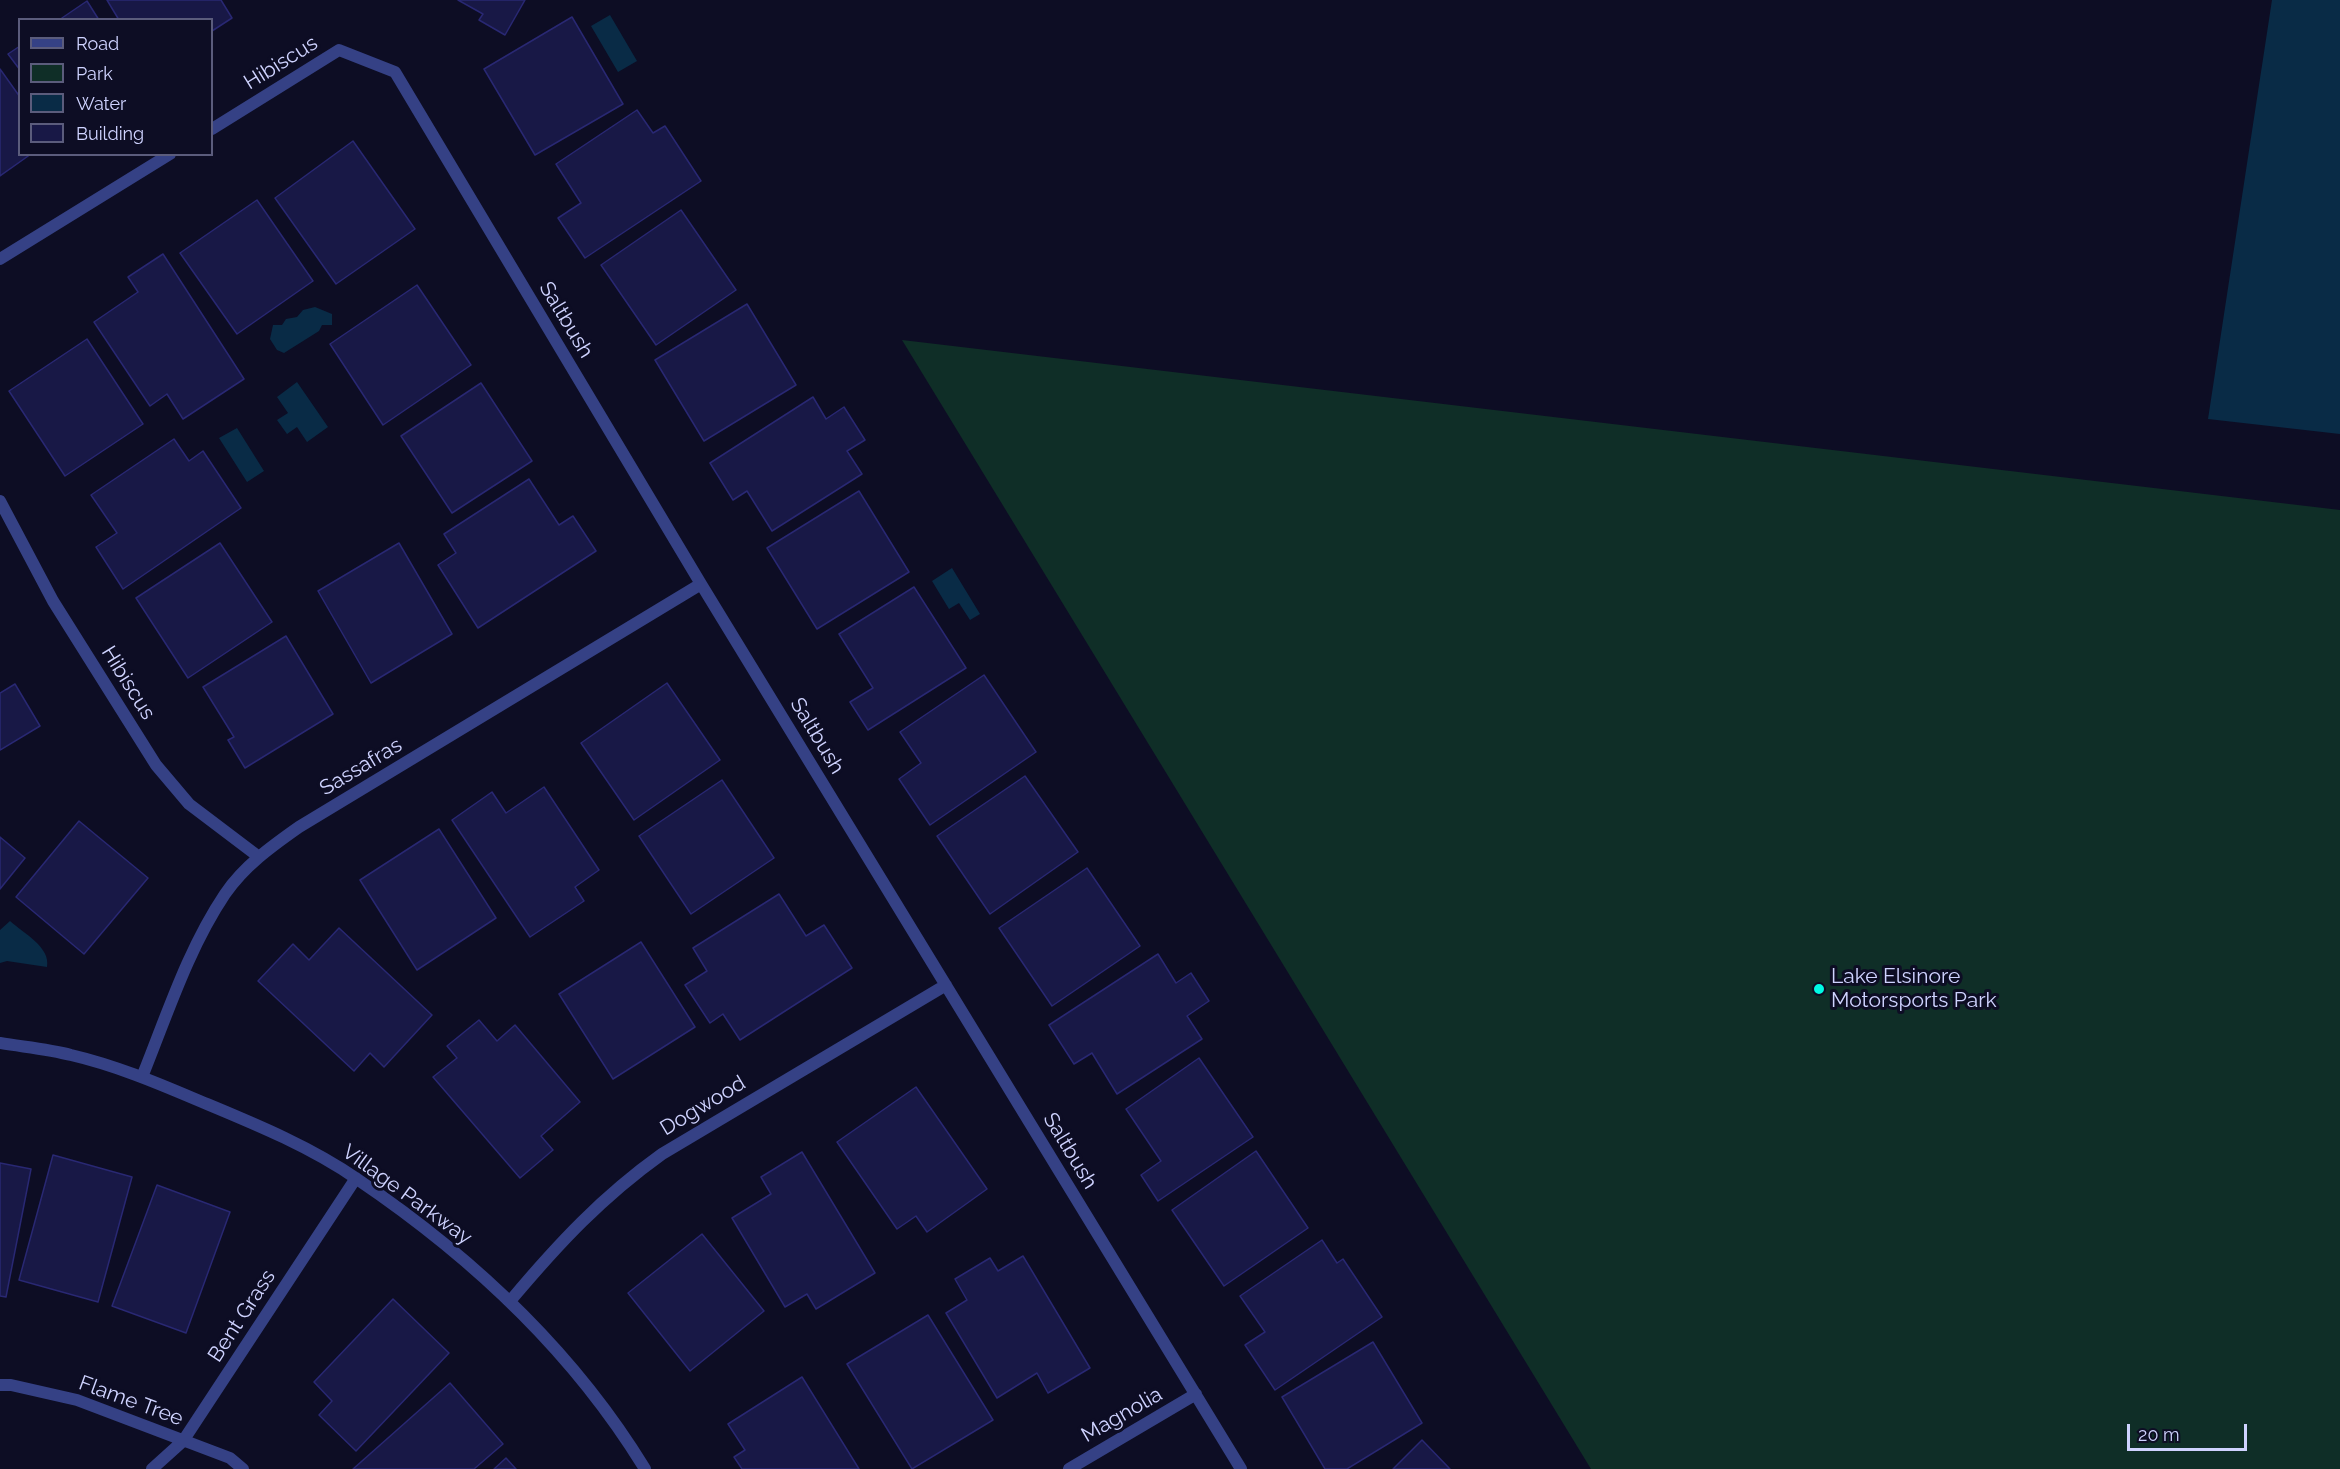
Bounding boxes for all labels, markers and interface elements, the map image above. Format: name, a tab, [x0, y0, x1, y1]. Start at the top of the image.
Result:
legend	[18, 18, 213, 156]
street label: Hibiscus	[240, 31, 322, 95]
text: Road	[76, 33, 119, 54]
text: Park	[76, 63, 113, 84]
text: Water	[76, 93, 126, 114]
text: Building	[76, 123, 144, 144]
street label: Saltbush	[533, 277, 599, 363]
street label: Hibiscus	[96, 642, 160, 724]
street label: Saltbush	[784, 693, 850, 779]
street label: Sassafras	[315, 733, 407, 801]
place label: Lake Elsinore Motorsports Park	[1831, 964, 1997, 1014]
marker: Lake Elsinore Motorsports Park	[1812, 982, 1826, 996]
street label: Dogwood	[656, 1071, 750, 1141]
street label: Saltbush	[1037, 1108, 1103, 1194]
street label: Village Parkway	[337, 1139, 477, 1251]
street label: Bent Grass	[203, 1265, 281, 1367]
street label: Flame Tree	[75, 1370, 187, 1432]
street label: Magnolia	[1077, 1382, 1167, 1448]
scale bar	[2130, 1412, 2250, 1450]
text: 20 m	[2138, 1424, 2180, 1445]

